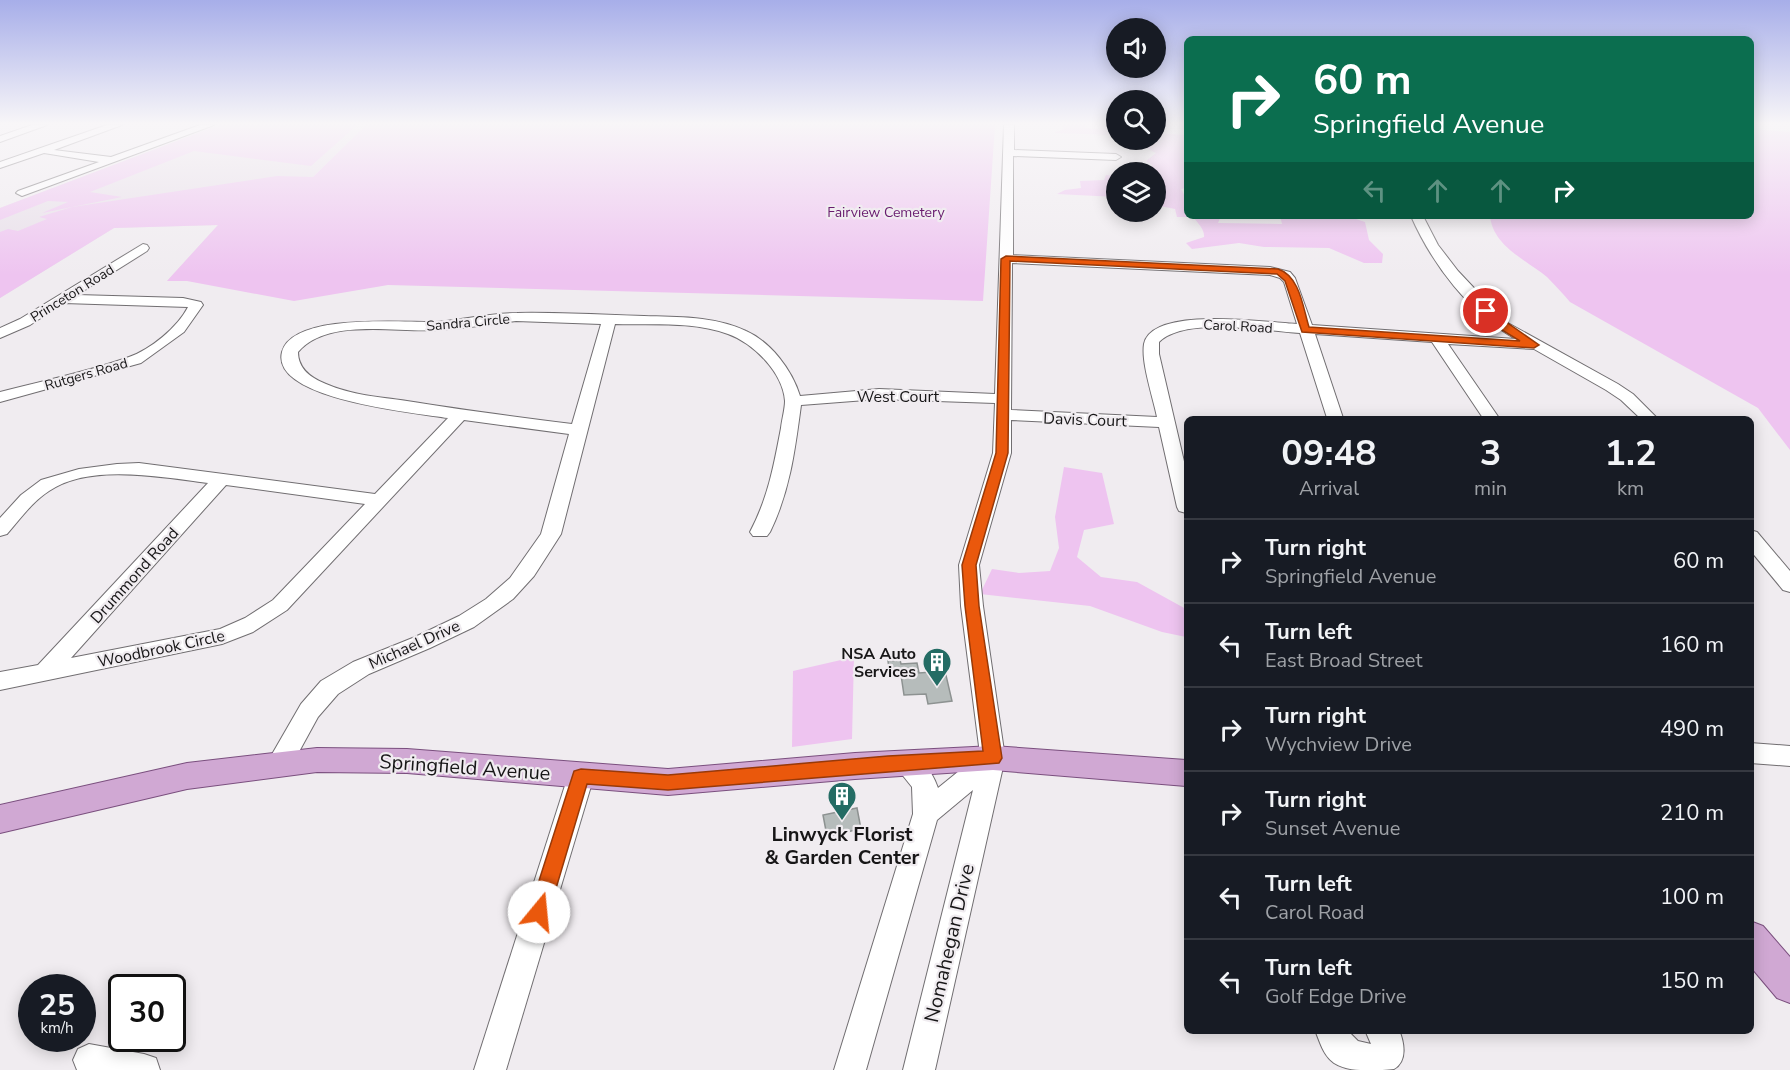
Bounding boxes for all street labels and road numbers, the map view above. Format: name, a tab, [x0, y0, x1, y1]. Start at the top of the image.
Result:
street label: Princeton Road	[27, 260, 118, 327]
street label: Sandra Circle	[426, 309, 511, 336]
street label: Carol Road	[1203, 315, 1273, 338]
street label: Rutgers Road	[42, 354, 130, 395]
street label: West Court	[857, 386, 940, 408]
street label: Davis Court	[1043, 408, 1128, 432]
street label: Drummond Road	[86, 523, 184, 629]
street label: Michael Drive	[365, 615, 464, 675]
street label: Woodbrook Circle	[96, 625, 227, 673]
street label: Springfield Avenue	[379, 748, 551, 787]
street label: Nomahegan Drive	[918, 861, 981, 1025]

